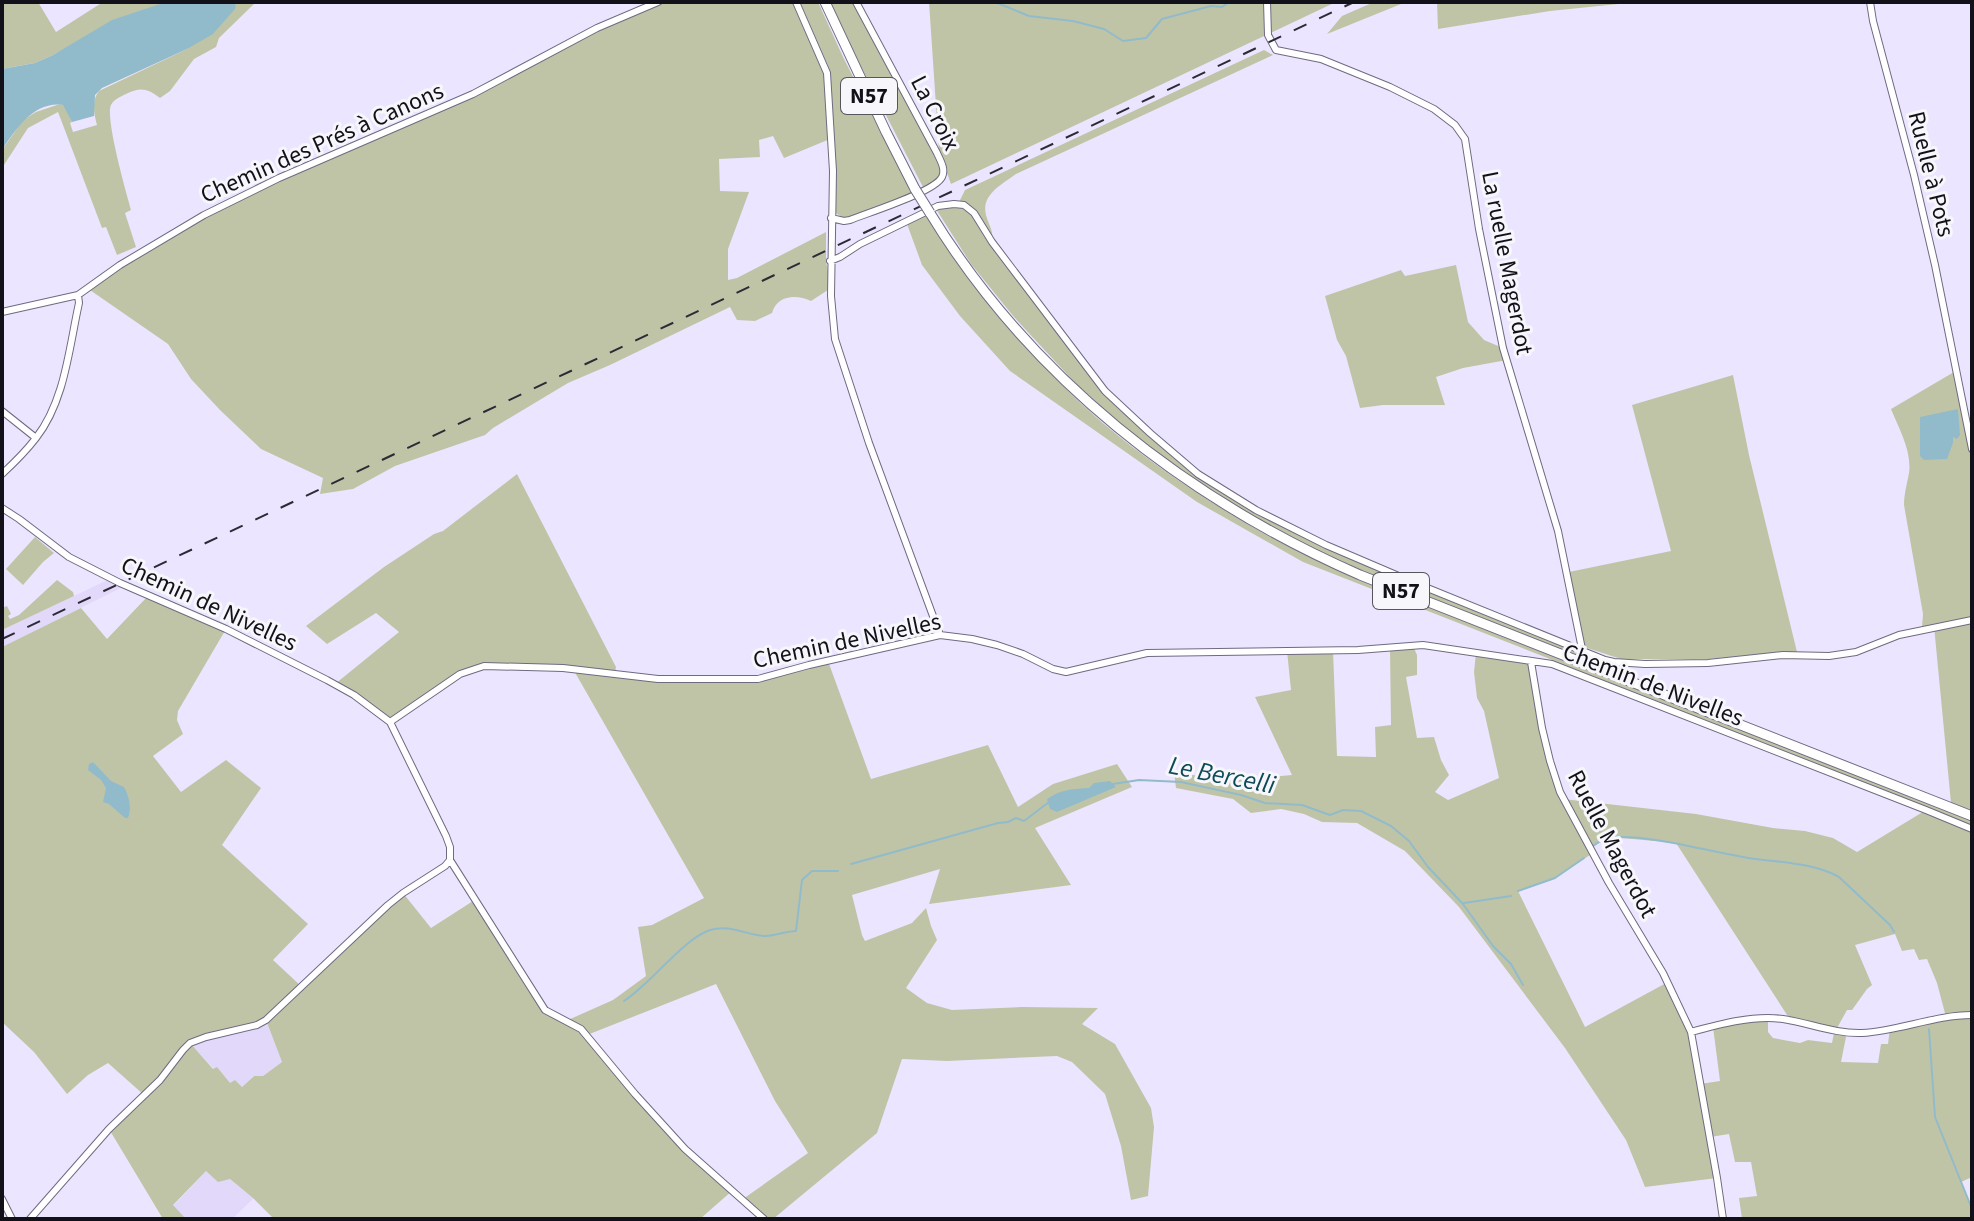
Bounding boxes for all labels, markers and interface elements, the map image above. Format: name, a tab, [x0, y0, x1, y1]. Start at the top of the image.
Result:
street label: La Croix	[901, 69, 969, 157]
street label: Chemin des Prés à Canons	[195, 74, 449, 212]
road number: N57	[841, 78, 897, 114]
street label: Ruelle à Pots	[1899, 108, 1963, 240]
street label: La ruelle Magerdot	[1472, 168, 1542, 358]
street label: Chemin de Nivelles	[115, 548, 303, 660]
road number: N57	[1373, 573, 1429, 609]
street label: Chemin de Nivelles	[750, 604, 944, 678]
street label: Chemin de Nivelles	[1558, 634, 1748, 736]
water label: Le Bercelli	[1166, 747, 1279, 804]
street label: Ruelle Magerdot	[1558, 764, 1666, 924]

